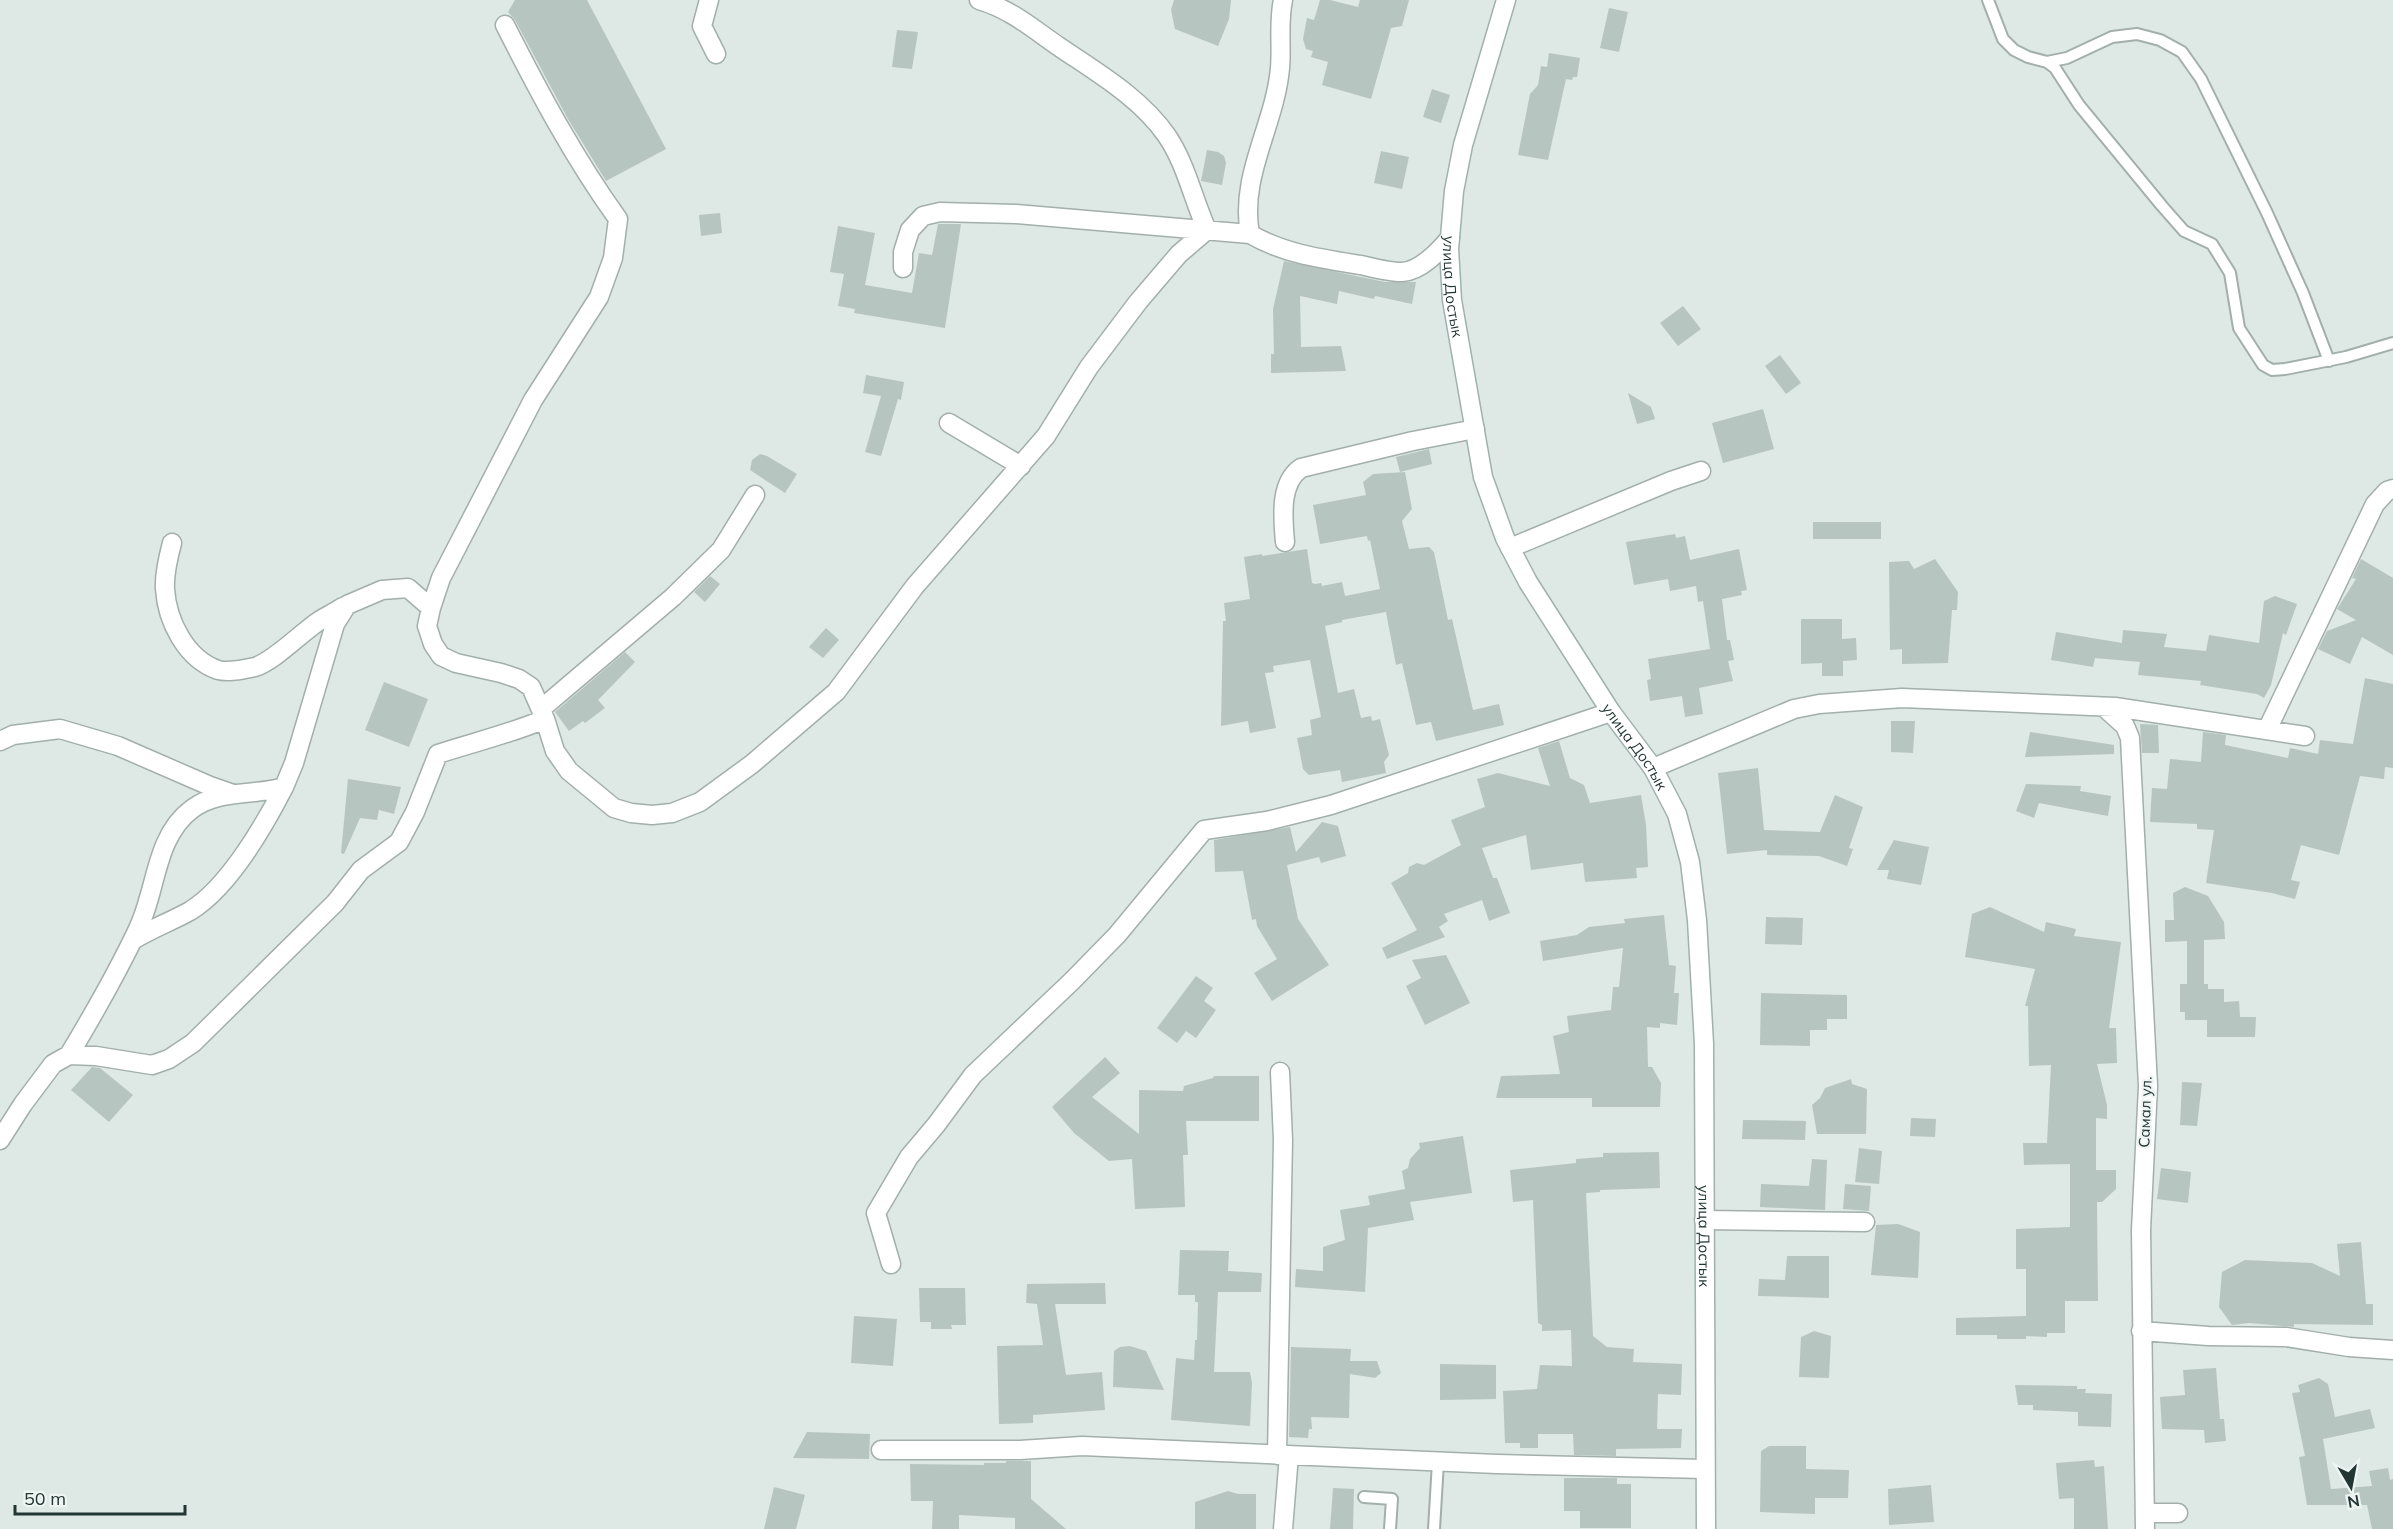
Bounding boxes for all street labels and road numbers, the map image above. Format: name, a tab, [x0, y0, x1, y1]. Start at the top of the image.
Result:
street label: улица Достык	[1439, 235, 1468, 340]
street label: улица Достык	[1598, 699, 1673, 794]
street label: Самал ул.	[2134, 1076, 2156, 1148]
street label: улица Достык	[1695, 1185, 1715, 1288]

